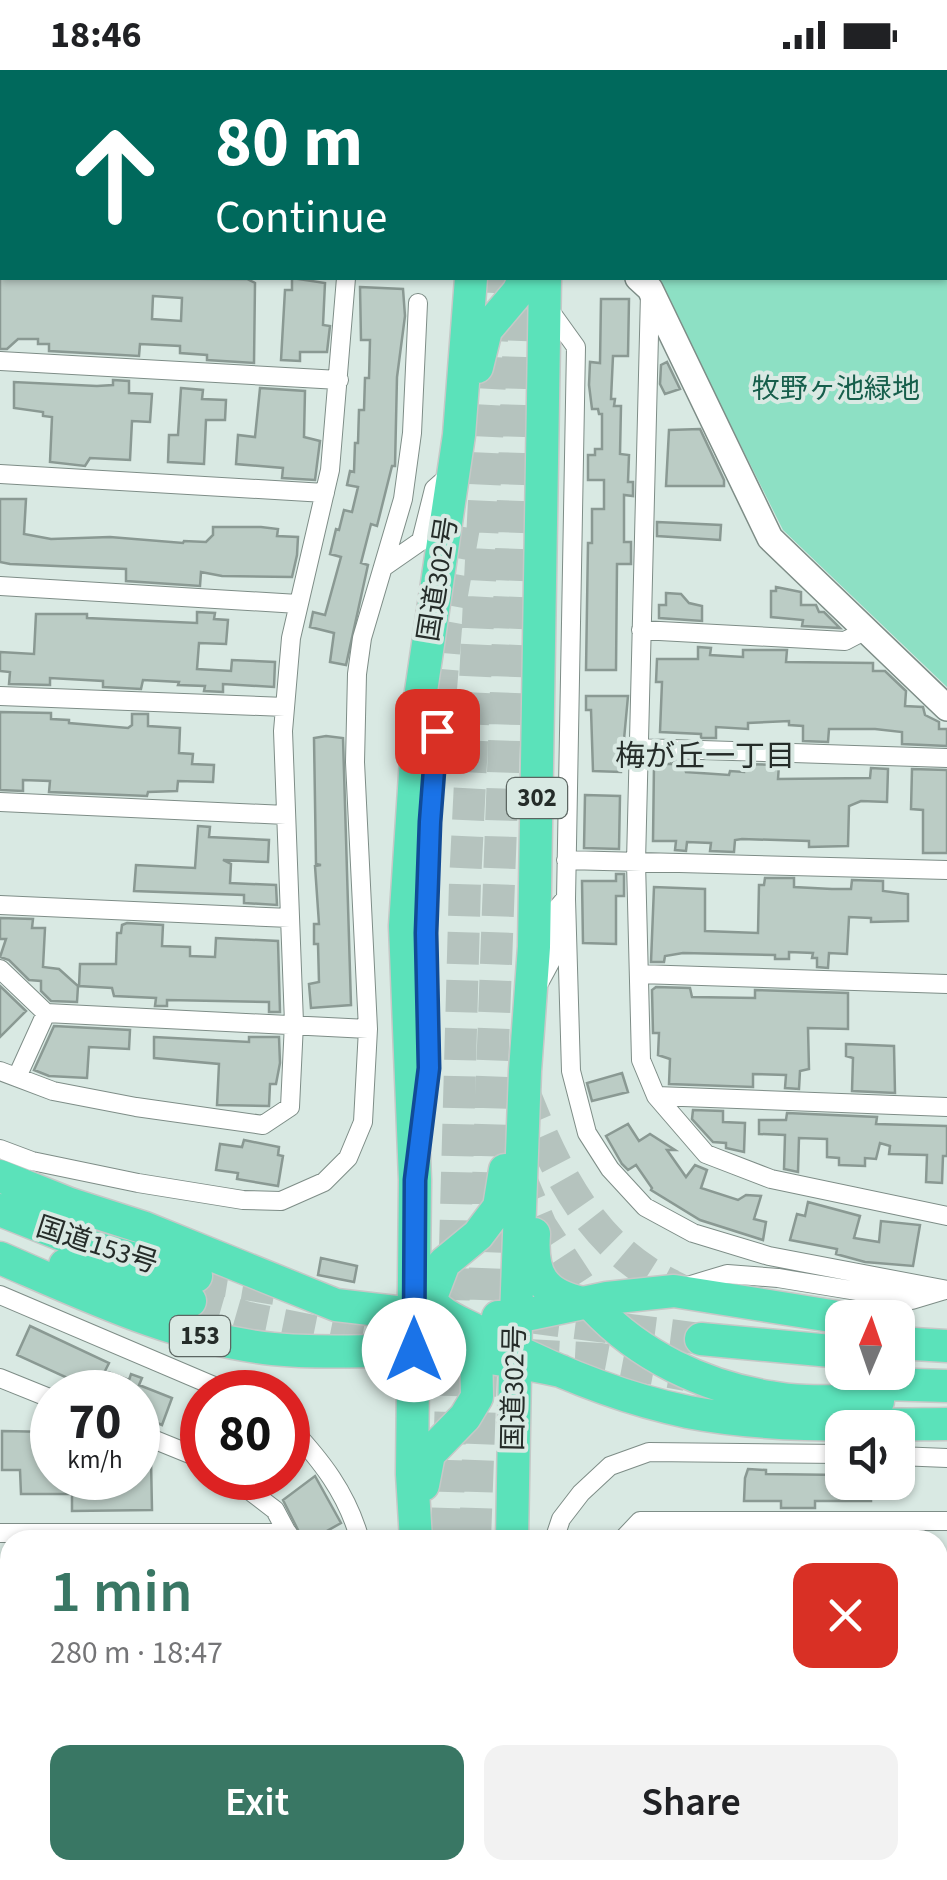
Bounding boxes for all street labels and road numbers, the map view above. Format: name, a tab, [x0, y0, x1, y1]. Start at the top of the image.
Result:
street label: 国道302号	[408, 514, 468, 644]
road number: 302	[507, 778, 567, 818]
street label: 国道153号	[31, 1207, 163, 1283]
road number: 153	[170, 1316, 230, 1356]
street label: 国道302号	[493, 1325, 535, 1451]

